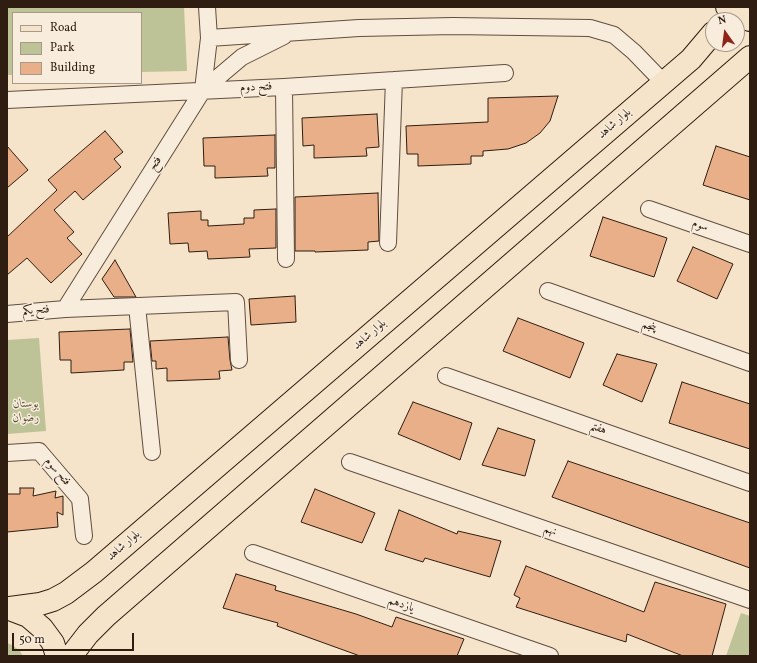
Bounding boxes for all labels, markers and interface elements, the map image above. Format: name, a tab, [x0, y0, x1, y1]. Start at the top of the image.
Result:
legend	[12, 12, 142, 84]
north arrow	[705, 12, 745, 52]
text: N	[717, 13, 728, 29]
text: Road	[50, 20, 77, 36]
text: Park	[50, 40, 75, 56]
text: Building	[50, 60, 95, 76]
street label: فتح دوم	[240, 80, 272, 96]
street label: بلوار شاهد	[595, 106, 635, 142]
street label: فتح	[146, 154, 166, 174]
street label: سوم	[690, 217, 710, 235]
street label: فتح یکم	[22, 303, 50, 319]
street label: بلوار شاهد	[350, 317, 390, 353]
street label: پنجم	[640, 318, 658, 336]
park label: بوستان رضوان	[13, 398, 39, 426]
street label: هفتم	[588, 419, 608, 439]
street label: فتح سوم	[41, 455, 73, 489]
street label: نهم	[542, 522, 558, 540]
street label: بلوار شاهد	[104, 528, 144, 564]
street label: یازدهم	[386, 594, 416, 616]
scale bar	[14, 625, 136, 651]
text: 50 m	[19, 632, 45, 648]

